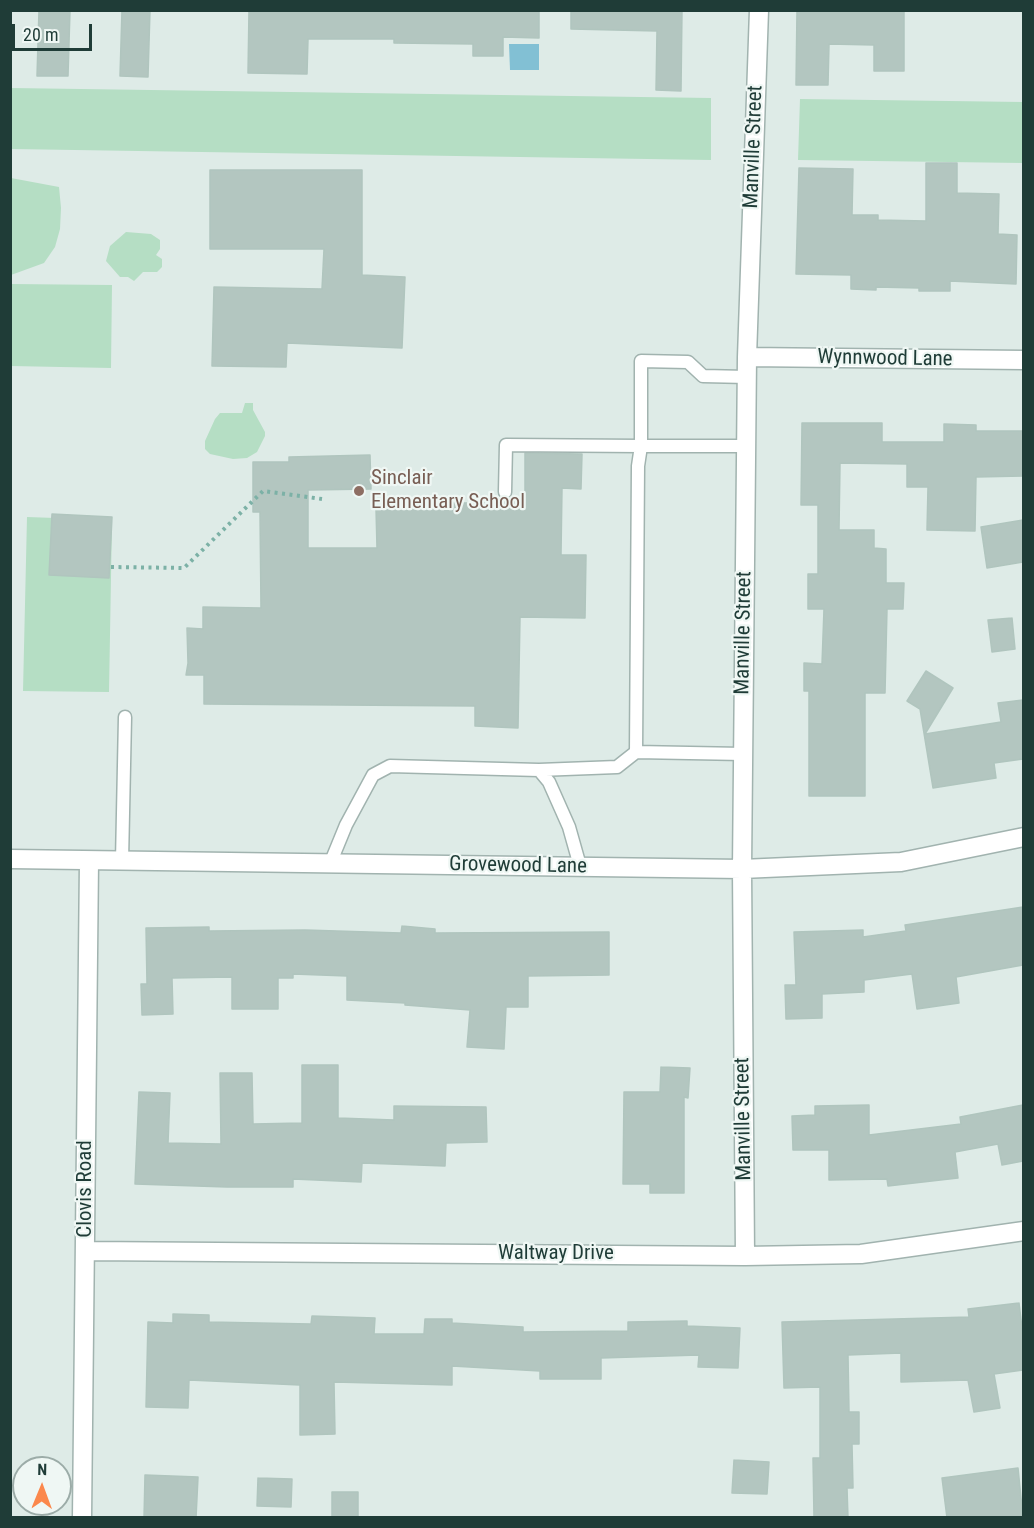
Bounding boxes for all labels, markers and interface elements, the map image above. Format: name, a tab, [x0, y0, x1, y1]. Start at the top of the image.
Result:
scale bar	[15, 12, 94, 50]
text: 20 m	[23, 24, 58, 45]
street label: Manville Street	[739, 85, 769, 209]
street label: Wynnwood Lane	[817, 345, 953, 373]
place label: Sinclair Elementary School	[371, 466, 525, 516]
marker: Sinclair Elementary School	[352, 484, 366, 498]
street label: Manville Street	[730, 571, 758, 695]
street label: Grovewood Lane	[449, 852, 587, 880]
street label: Manville Street	[730, 1057, 758, 1181]
street label: Clovis Road	[73, 1140, 99, 1238]
street label: Waltway Drive	[498, 1241, 614, 1267]
north arrow	[12, 1456, 72, 1516]
text: N	[37, 1460, 47, 1479]

